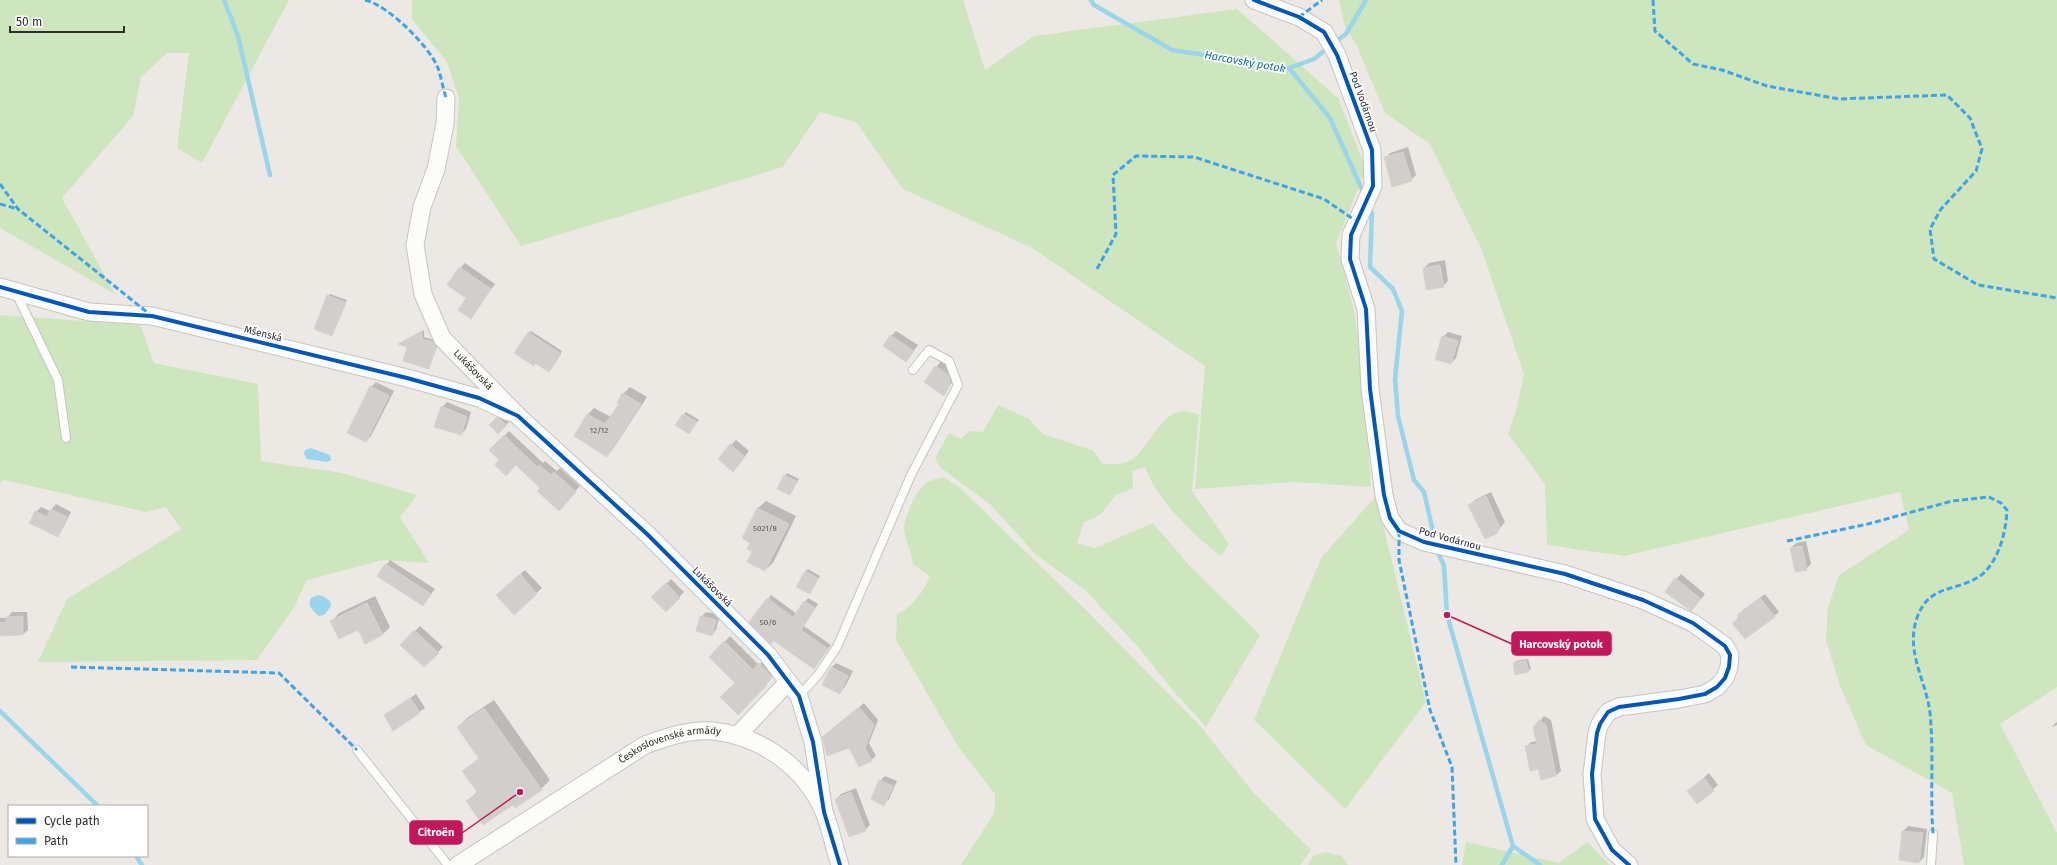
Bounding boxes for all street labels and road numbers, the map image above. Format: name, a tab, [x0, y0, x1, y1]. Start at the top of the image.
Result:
street label: Pod Vodárnou	[1346, 70, 1380, 134]
street label: Mšenská	[243, 323, 283, 345]
street label: Lukášovská	[451, 347, 495, 392]
street label: Pod Vodárnou	[1418, 525, 1482, 553]
street label: Lukášovská	[690, 565, 734, 609]
street label: Československé armády	[615, 725, 722, 766]

